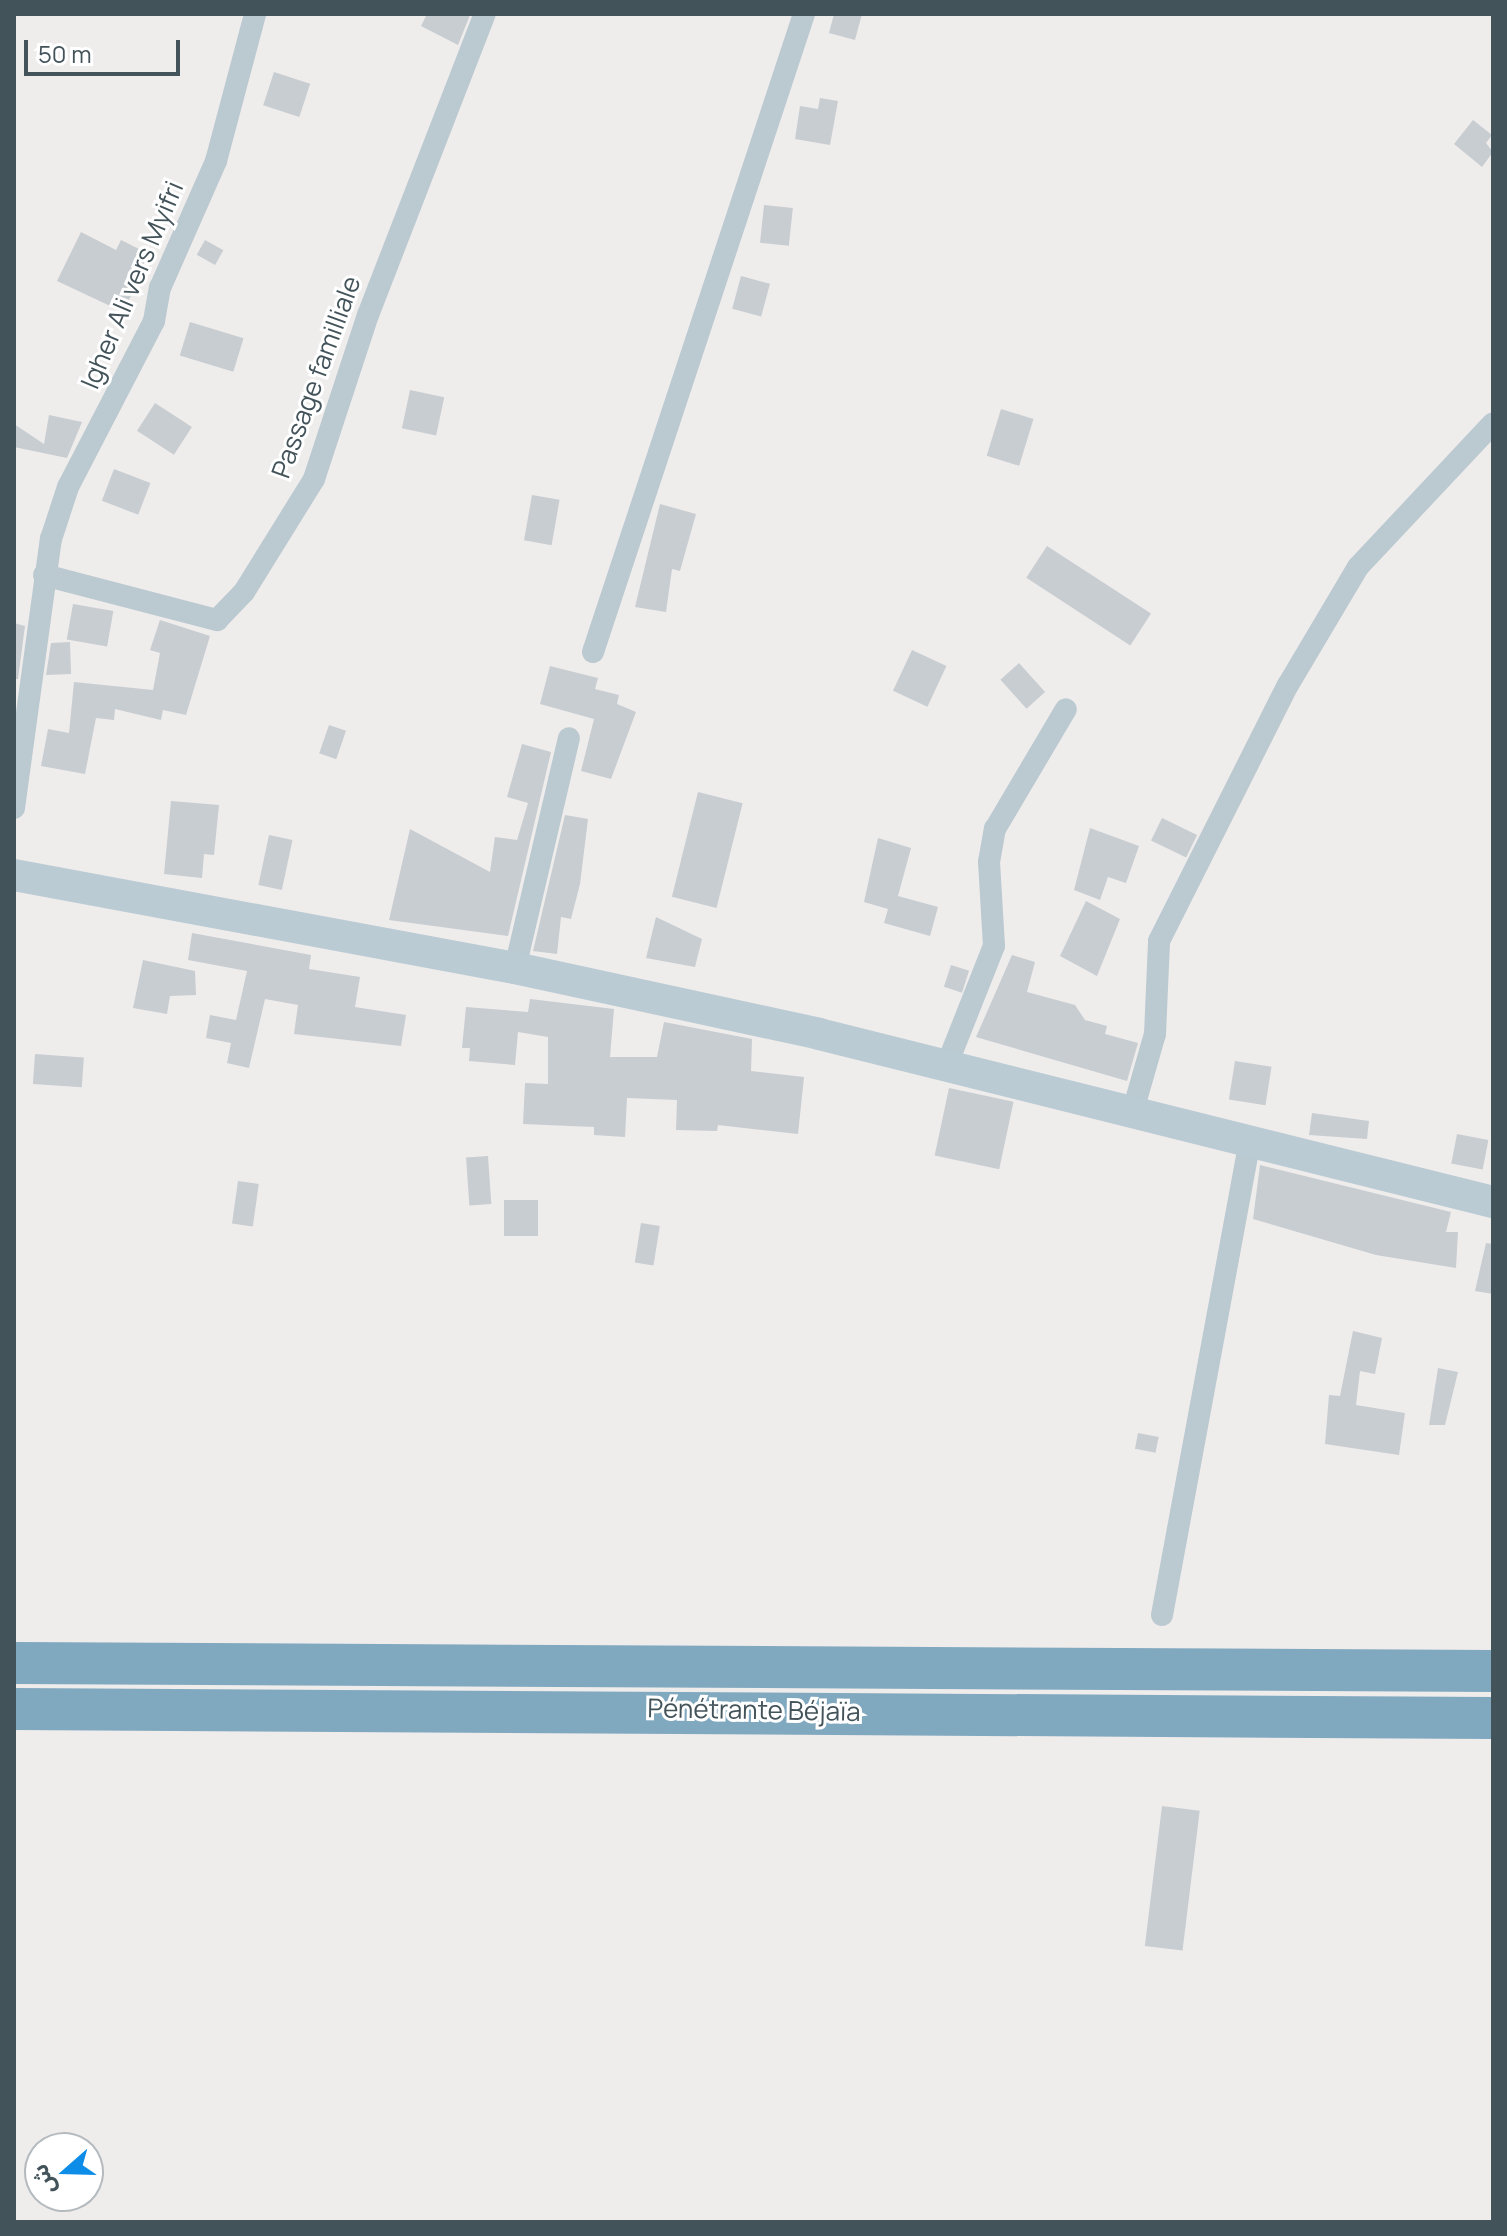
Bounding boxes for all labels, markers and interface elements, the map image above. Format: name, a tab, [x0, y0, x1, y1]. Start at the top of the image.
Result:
scale bar	[28, 24, 184, 74]
text: 50 m	[38, 37, 92, 70]
street label: Igher Ali vers Myifri	[74, 177, 190, 393]
street label: Passage familliale	[265, 272, 367, 482]
street label: Pénétrante Béjaïa	[647, 1693, 861, 1727]
north arrow	[24, 2132, 104, 2212]
text: ش	[24, 2160, 63, 2199]

